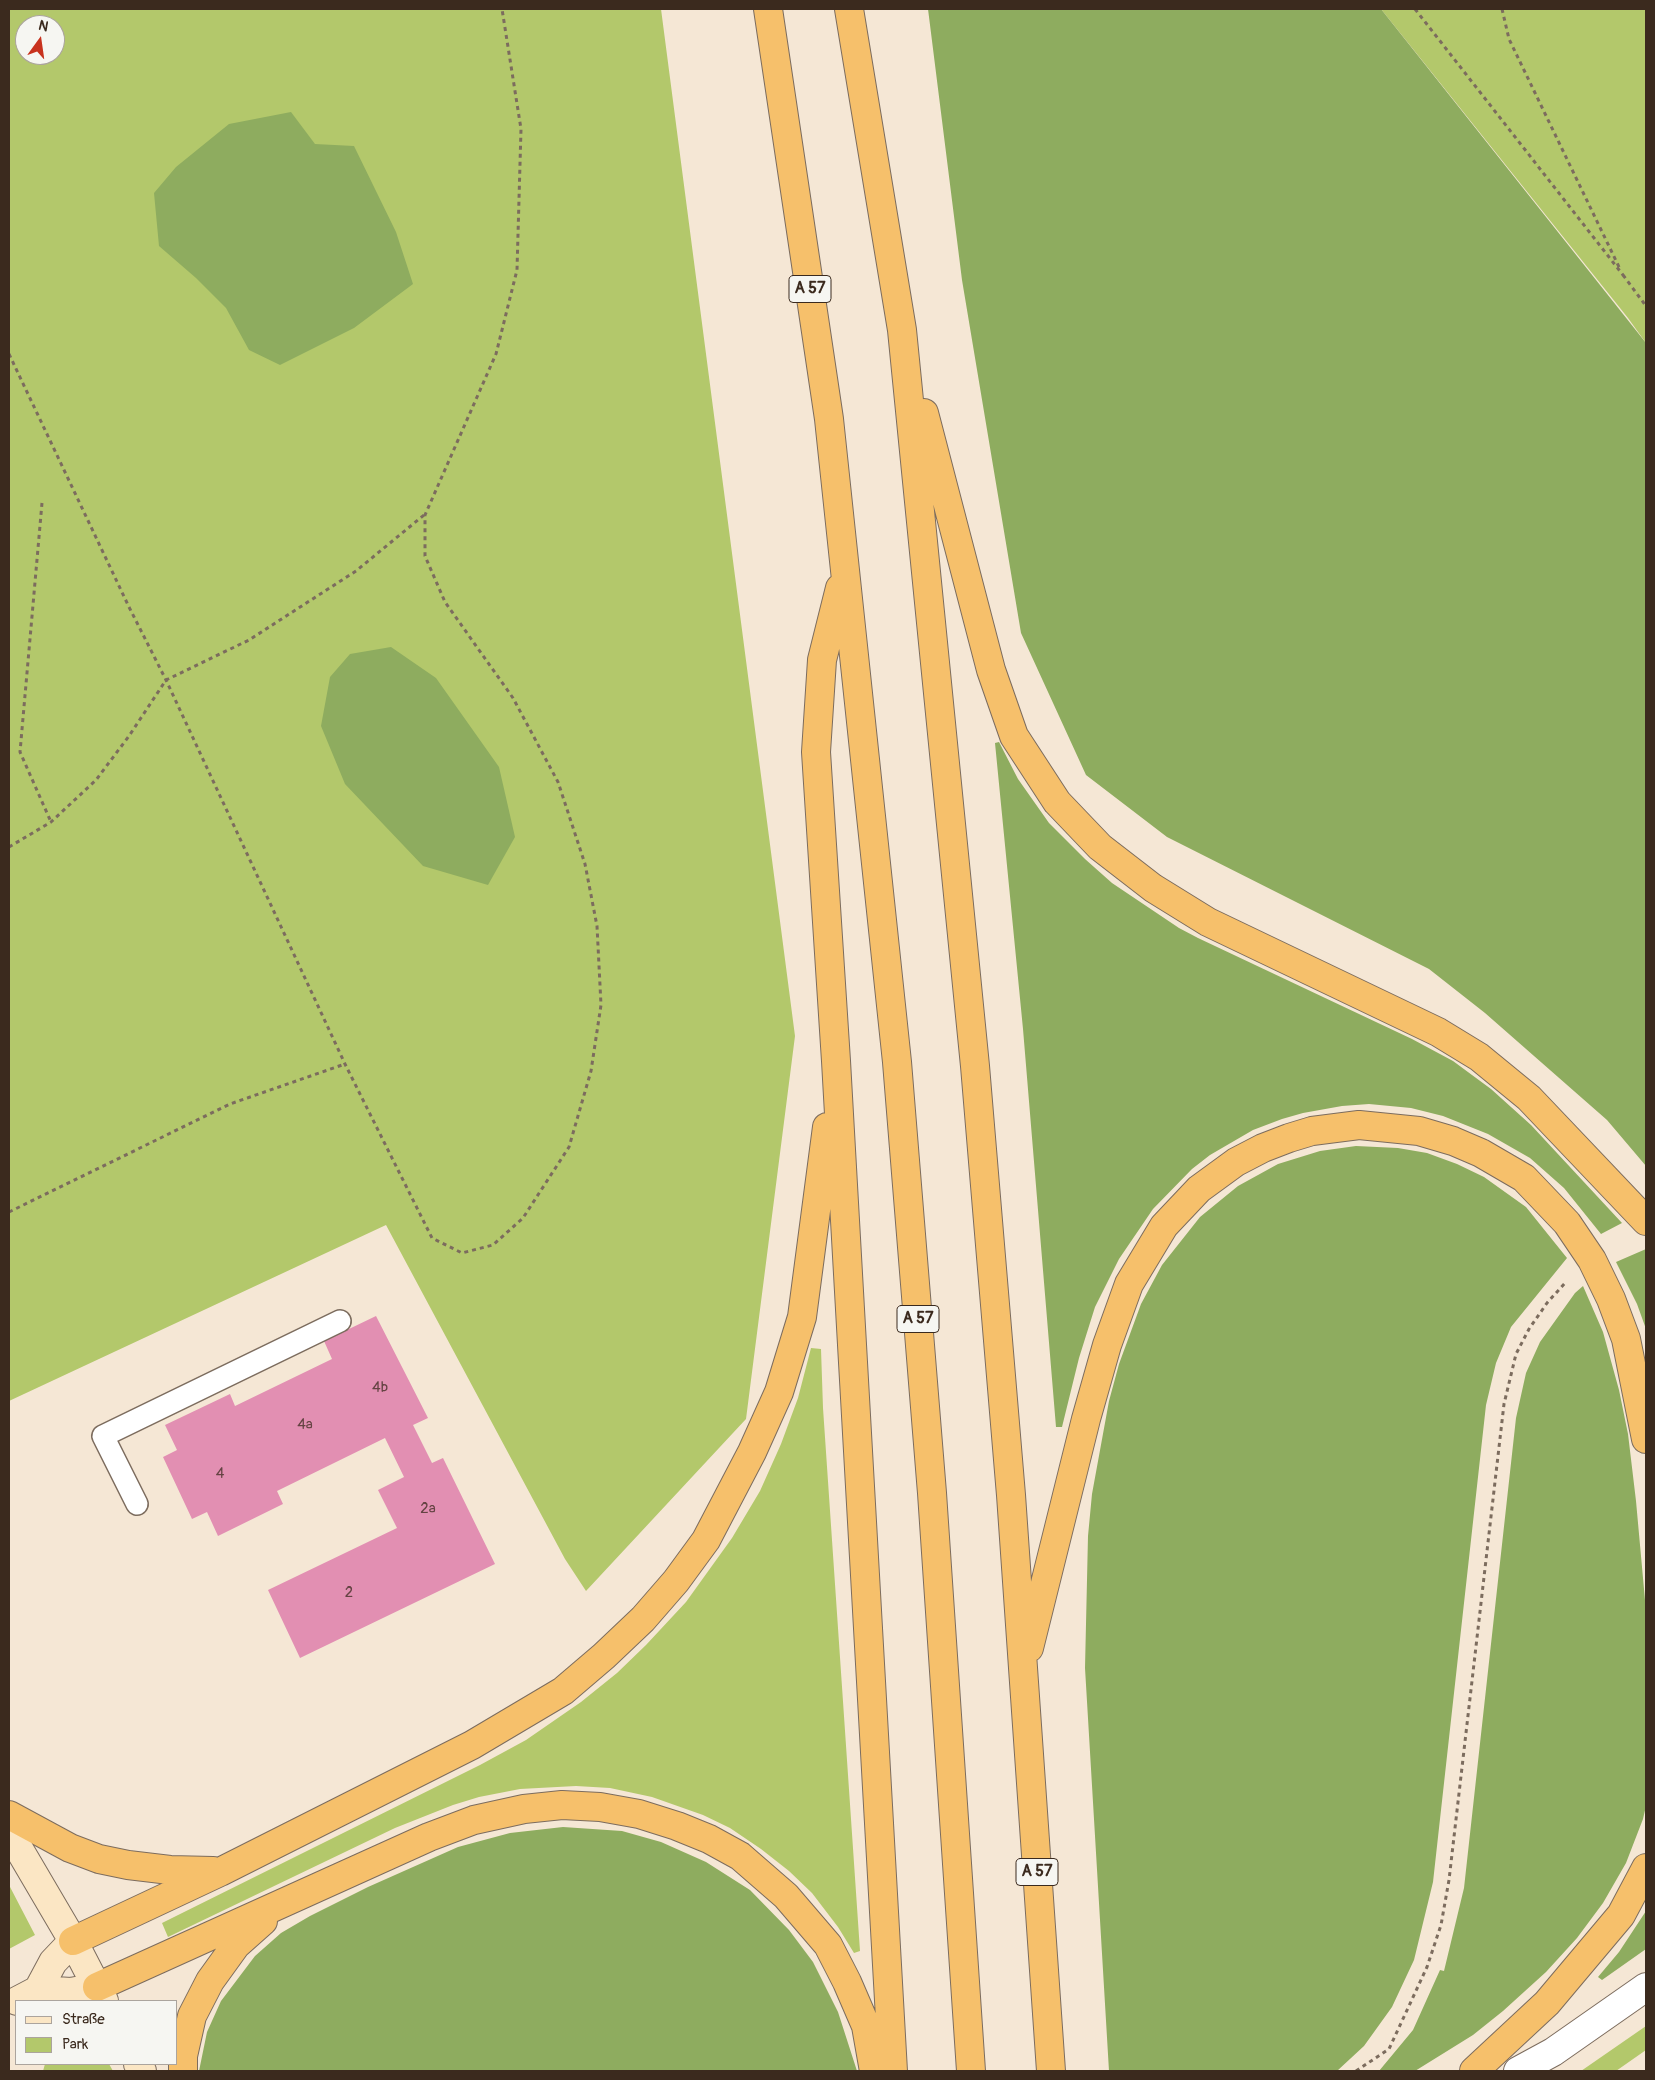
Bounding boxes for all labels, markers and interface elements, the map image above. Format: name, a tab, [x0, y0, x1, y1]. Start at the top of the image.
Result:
north arrow	[15, 15, 65, 65]
text: N	[37, 17, 50, 35]
road number: A 57	[789, 276, 831, 302]
road number: A 57	[897, 1306, 939, 1332]
house number: 4b	[372, 1379, 388, 1397]
house number: 4a	[297, 1416, 313, 1434]
house number: 4	[216, 1465, 224, 1483]
house number: 2a	[420, 1500, 436, 1518]
house number: 2	[345, 1584, 353, 1602]
road number: A 57	[1016, 1858, 1058, 1885]
legend	[15, 2000, 178, 2065]
text: Straße	[62, 2010, 105, 2029]
text: Park	[62, 2035, 88, 2054]

